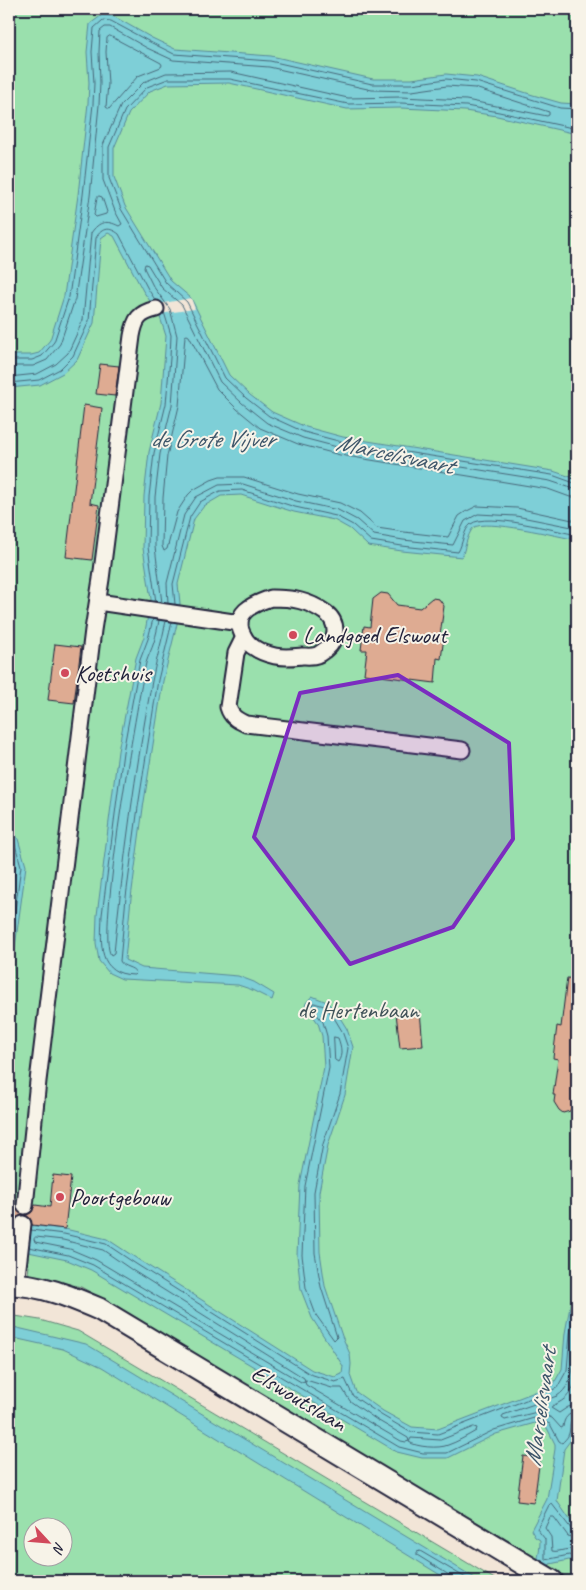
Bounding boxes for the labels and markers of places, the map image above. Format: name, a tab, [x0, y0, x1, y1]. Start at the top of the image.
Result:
place label: Landgoed Elswout	[303, 620, 449, 650]
marker: Landgoed Elswout	[287, 629, 299, 641]
place label: Koetshuis	[75, 658, 153, 688]
marker: Koetshuis	[59, 667, 71, 679]
place label: Poortgebouw	[70, 1182, 172, 1212]
marker: Poortgebouw	[54, 1191, 66, 1203]

